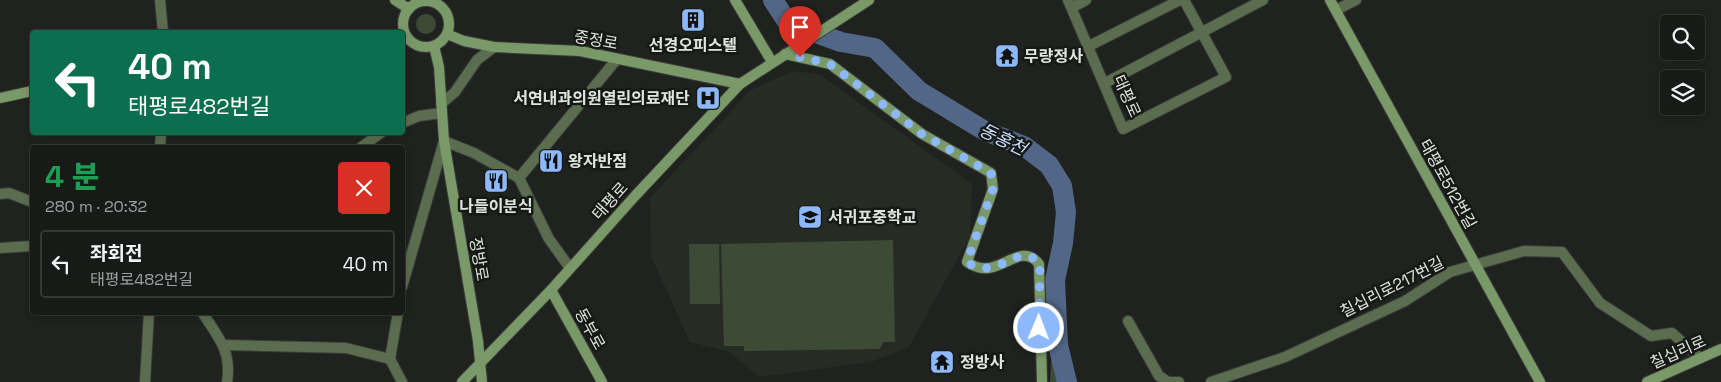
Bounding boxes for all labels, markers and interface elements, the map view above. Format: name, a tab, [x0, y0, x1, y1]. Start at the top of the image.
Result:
pin	[779, 6, 821, 57]
building icon: 선경오피스텔	[680, 7, 706, 33]
icon: arrive	[786, 13, 814, 41]
map controls	[1660, 15, 1705, 115]
button: search	[1660, 15, 1705, 60]
street label: 중정로	[572, 26, 620, 54]
place label: 선경오피스텔	[649, 35, 737, 56]
temple icon: 무량정사	[994, 43, 1020, 69]
text: 40 m	[128, 45, 212, 89]
place label: 무량정사	[1024, 46, 1083, 67]
icon: left	[45, 50, 110, 115]
button: layers	[1660, 70, 1705, 115]
street label: 태평로	[1108, 72, 1146, 121]
hospital icon: 서연내과의원열린의료재단	[695, 85, 721, 111]
place label: 서연내과의원열린의료재단	[513, 88, 690, 109]
text: 태평로482번길	[128, 92, 270, 120]
water label: 동홍천	[976, 118, 1033, 161]
street label: 태평로512번길	[1415, 135, 1481, 233]
restaurant icon: 왕자반점	[538, 148, 564, 174]
place label: 왕자반점	[568, 151, 627, 172]
text: 4 분	[45, 157, 99, 196]
button: close	[338, 162, 390, 214]
restaurant icon: 나들이분식	[483, 168, 509, 194]
street label: 태평로	[587, 177, 633, 224]
text: 280 m · 20:32	[45, 196, 147, 217]
place label: 나들이분식	[459, 196, 533, 217]
school or university icon: 서귀포중학교	[797, 204, 823, 230]
place label: 서귀포중학교	[828, 207, 917, 228]
street label: 정방로	[465, 235, 493, 283]
text: 좌회전	[90, 241, 142, 266]
icon: left	[47, 250, 75, 278]
text: 40 m	[343, 252, 388, 277]
street label: 칠십리로217번길	[1337, 252, 1447, 322]
text: 태평로482번길	[90, 269, 193, 290]
position arrow	[1012, 301, 1064, 353]
street label: 동부로	[570, 305, 610, 354]
street label: 칠십리로	[1647, 330, 1709, 374]
temple icon: 정방사	[929, 349, 955, 375]
place label: 정방사	[960, 352, 1004, 373]

